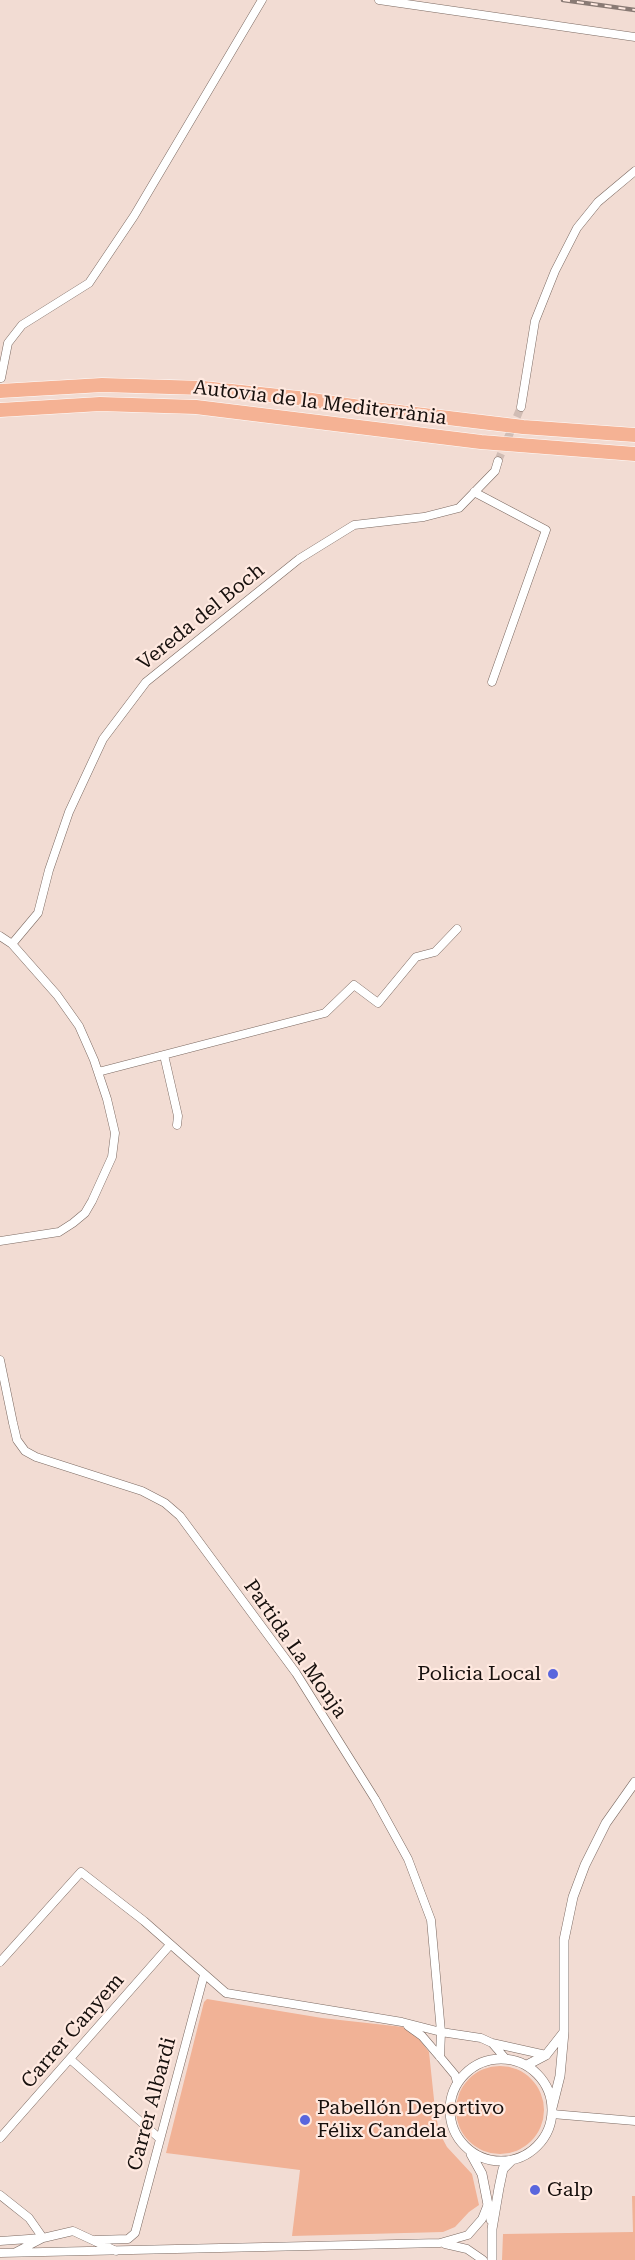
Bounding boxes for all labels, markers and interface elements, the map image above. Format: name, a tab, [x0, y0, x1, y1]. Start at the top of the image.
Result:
street label: Autovia de la Mediterrània	[192, 376, 448, 430]
street label: Vereda del Boch	[133, 558, 269, 676]
street label: Partida La Monja	[238, 1575, 352, 1723]
place label: Policia Local	[417, 1662, 541, 1686]
marker: Policia Local	[546, 1667, 560, 1681]
street label: Carrer Canyem	[17, 1969, 129, 2093]
street label: Carrer Albardi	[123, 2035, 181, 2173]
place label: Pabellón Deportivo Félix Candela	[317, 2096, 504, 2143]
marker: Pabellón Deportivo Félix Candela	[298, 2113, 312, 2127]
place label: Galp	[547, 2178, 593, 2202]
marker: Galp	[528, 2183, 542, 2197]

